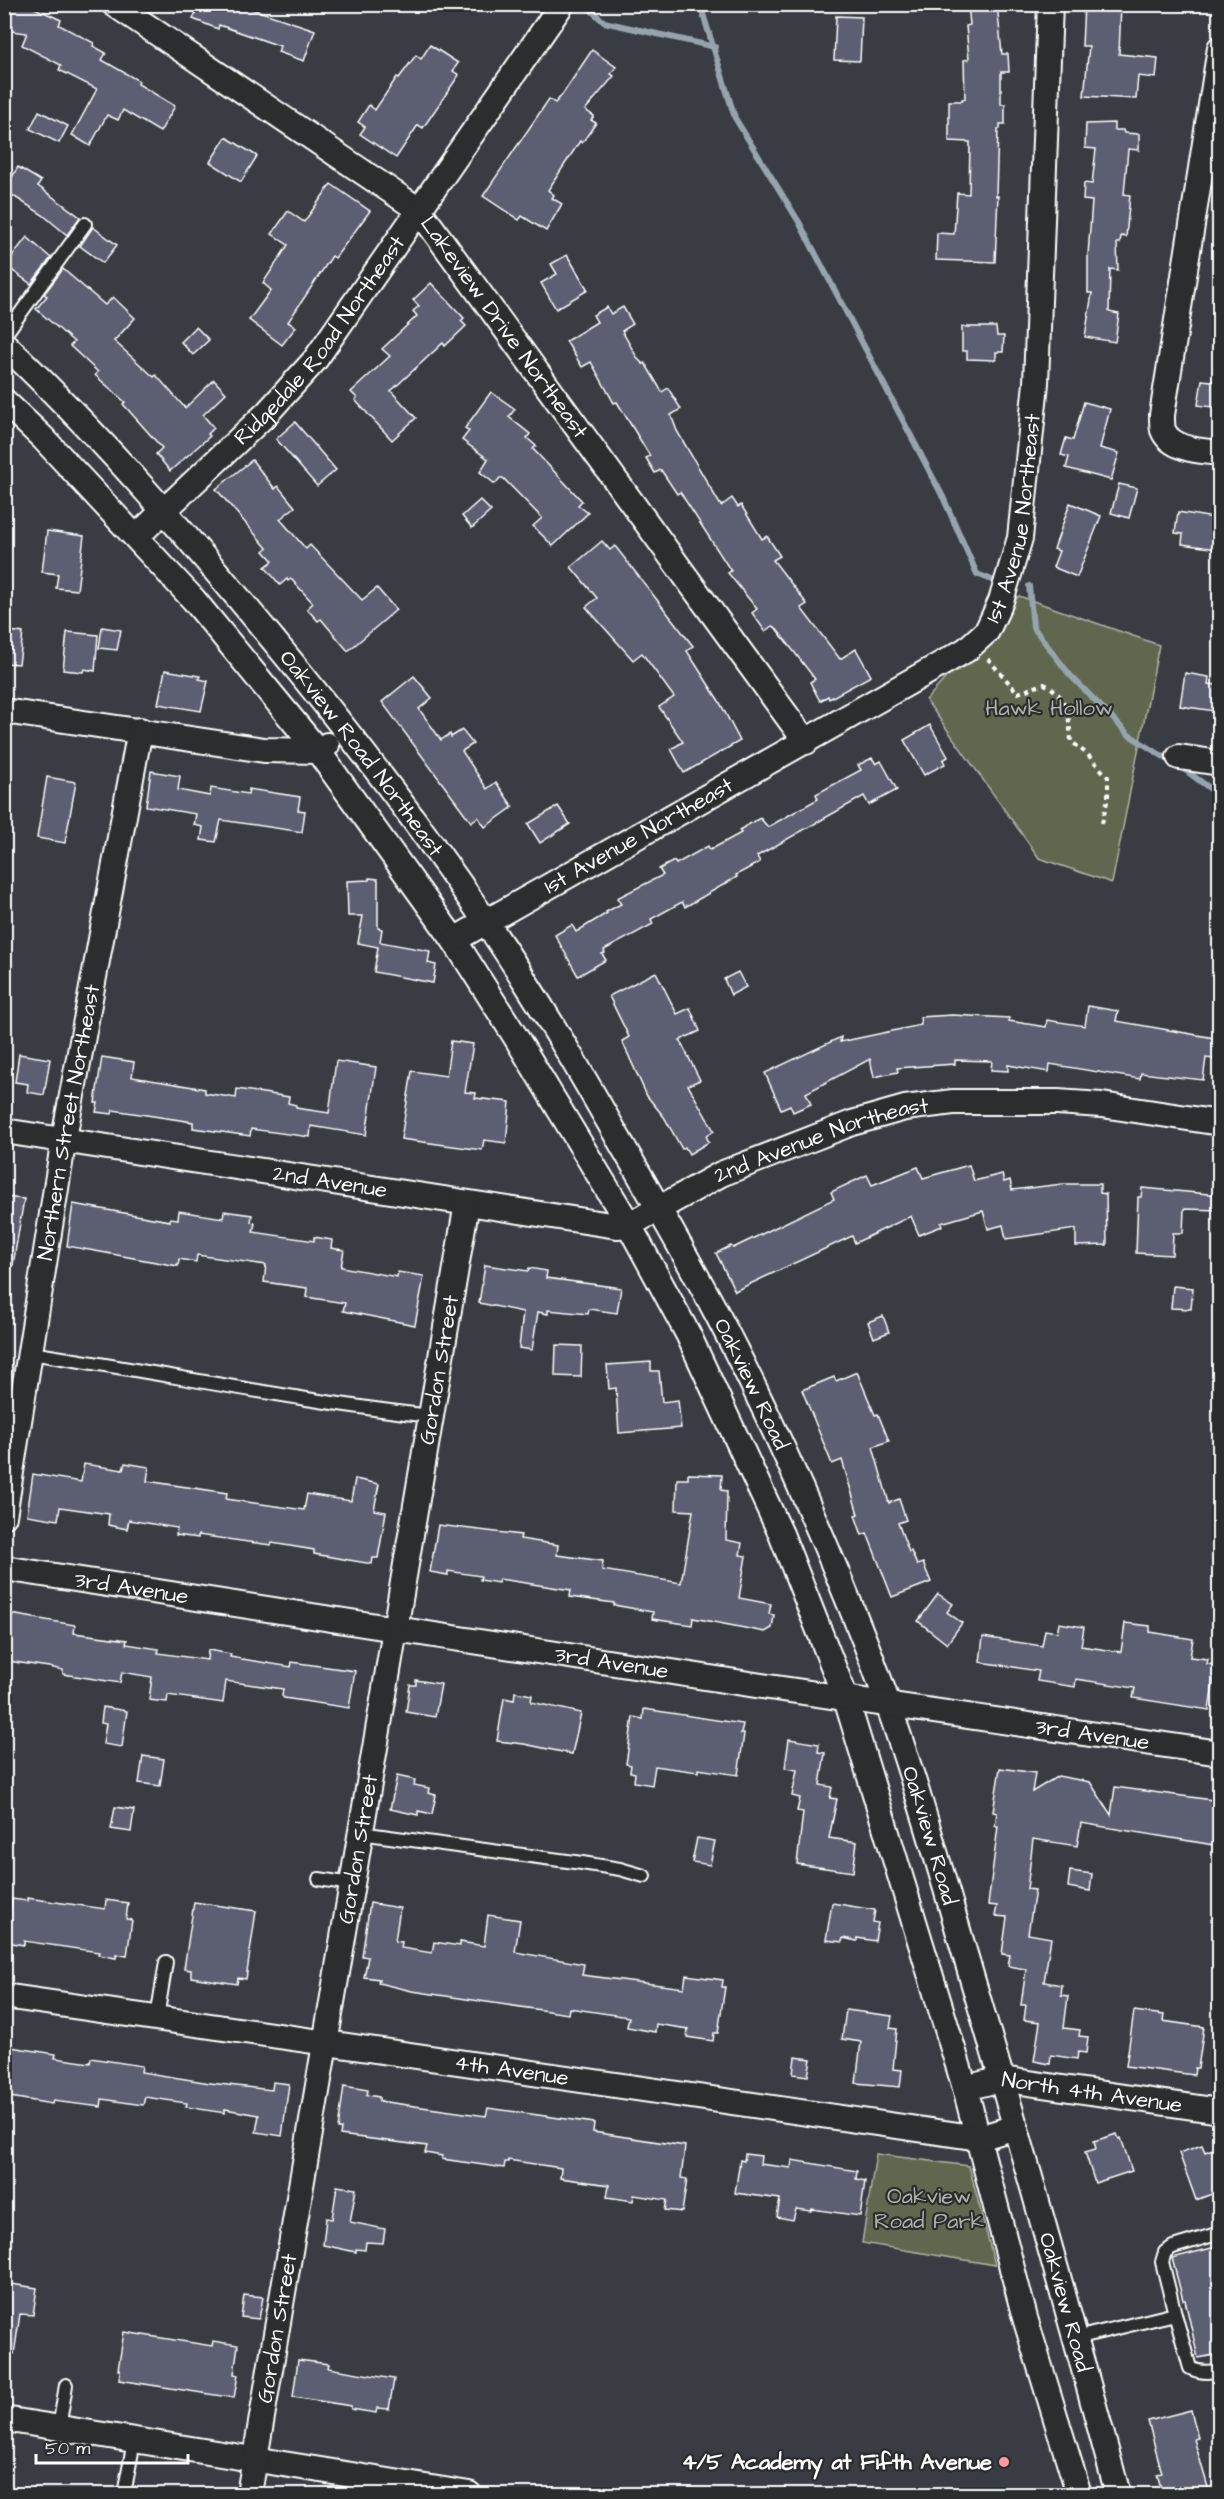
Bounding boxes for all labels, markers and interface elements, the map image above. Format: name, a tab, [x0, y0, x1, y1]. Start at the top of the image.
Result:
street label: Lakeview Drive Northeast	[413, 210, 596, 445]
street label: Ridgedale Road Northeast	[227, 229, 412, 452]
street label: 1st Avenue Northeast	[977, 412, 1048, 628]
street label: Oakview Road Northeast	[272, 643, 451, 863]
park label: Hawk Hollow	[985, 693, 1113, 724]
street label: 1st Avenue Northeast	[538, 769, 739, 902]
street label: Northern Street Northeast	[29, 981, 108, 1263]
street label: 2nd Avenue Northeast	[710, 1090, 930, 1191]
street label: 2nd Avenue	[271, 1157, 389, 1206]
street label: Gordon Street	[411, 1293, 467, 1447]
street label: Oakview Road	[706, 1313, 797, 1455]
street label: 3rd Avenue	[72, 1564, 191, 1612]
street label: 3rd Avenue	[553, 1638, 671, 1687]
street label: 3rd Avenue	[1033, 1711, 1152, 1758]
street label: Oakview Road	[894, 1762, 965, 1908]
street label: Gordon Street	[330, 1772, 386, 1926]
street label: 4th Avenue	[452, 2046, 571, 2094]
street label: North 4th Avenue	[1000, 2064, 1184, 2121]
park label: Oakview Road Park	[874, 2181, 985, 2237]
street label: Oakview Road	[1031, 2229, 1099, 2375]
street label: Gordon Street	[249, 2251, 305, 2405]
scale bar	[36, 2427, 188, 2465]
text: 50 m	[45, 2436, 90, 2461]
place label: 4/5 Academy at Fifth Avenue	[682, 2447, 992, 2480]
marker: 4/5 Academy at Fifth Avenue	[997, 2455, 1011, 2469]

